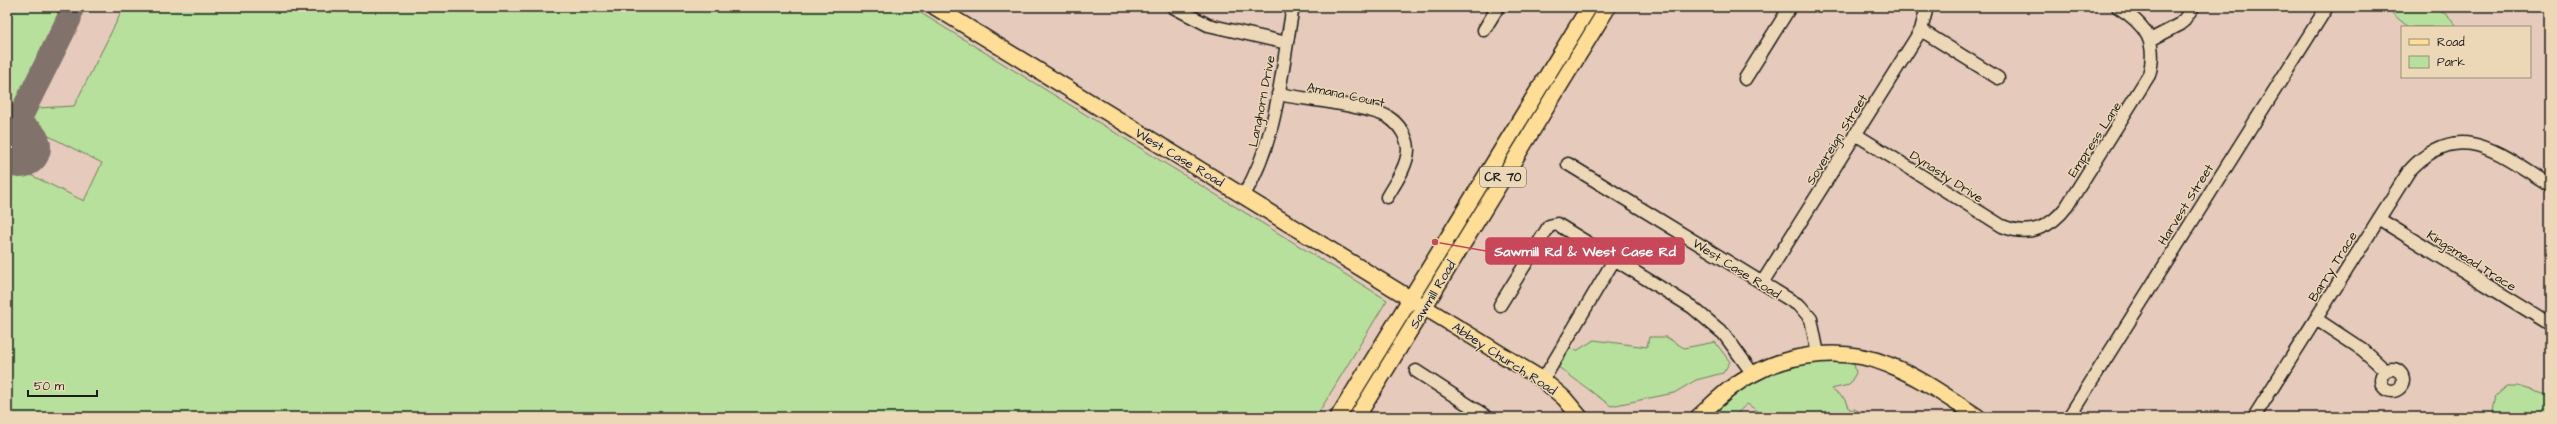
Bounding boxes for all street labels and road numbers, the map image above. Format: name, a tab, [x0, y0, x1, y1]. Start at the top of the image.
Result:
street label: Langhorn Drive	[1244, 54, 1281, 149]
street label: Amana Court	[1305, 78, 1387, 112]
street label: Sovereign Street	[1802, 90, 1873, 189]
street label: Empress Lane	[2064, 98, 2126, 181]
street label: West Case Road	[1132, 124, 1228, 192]
street label: Dynasty Drive	[1906, 146, 1987, 208]
street label: Harvest Street	[2154, 160, 2218, 249]
road number: CR 70	[1480, 167, 1526, 187]
street label: Kingsmead Trace	[2423, 226, 2520, 296]
street label: Barry Trace	[2304, 228, 2362, 306]
street label: West Case Road	[1689, 235, 1784, 303]
street label: Sawmill Road	[1405, 257, 1461, 332]
street label: Abbey Church Road	[1448, 318, 1561, 400]

